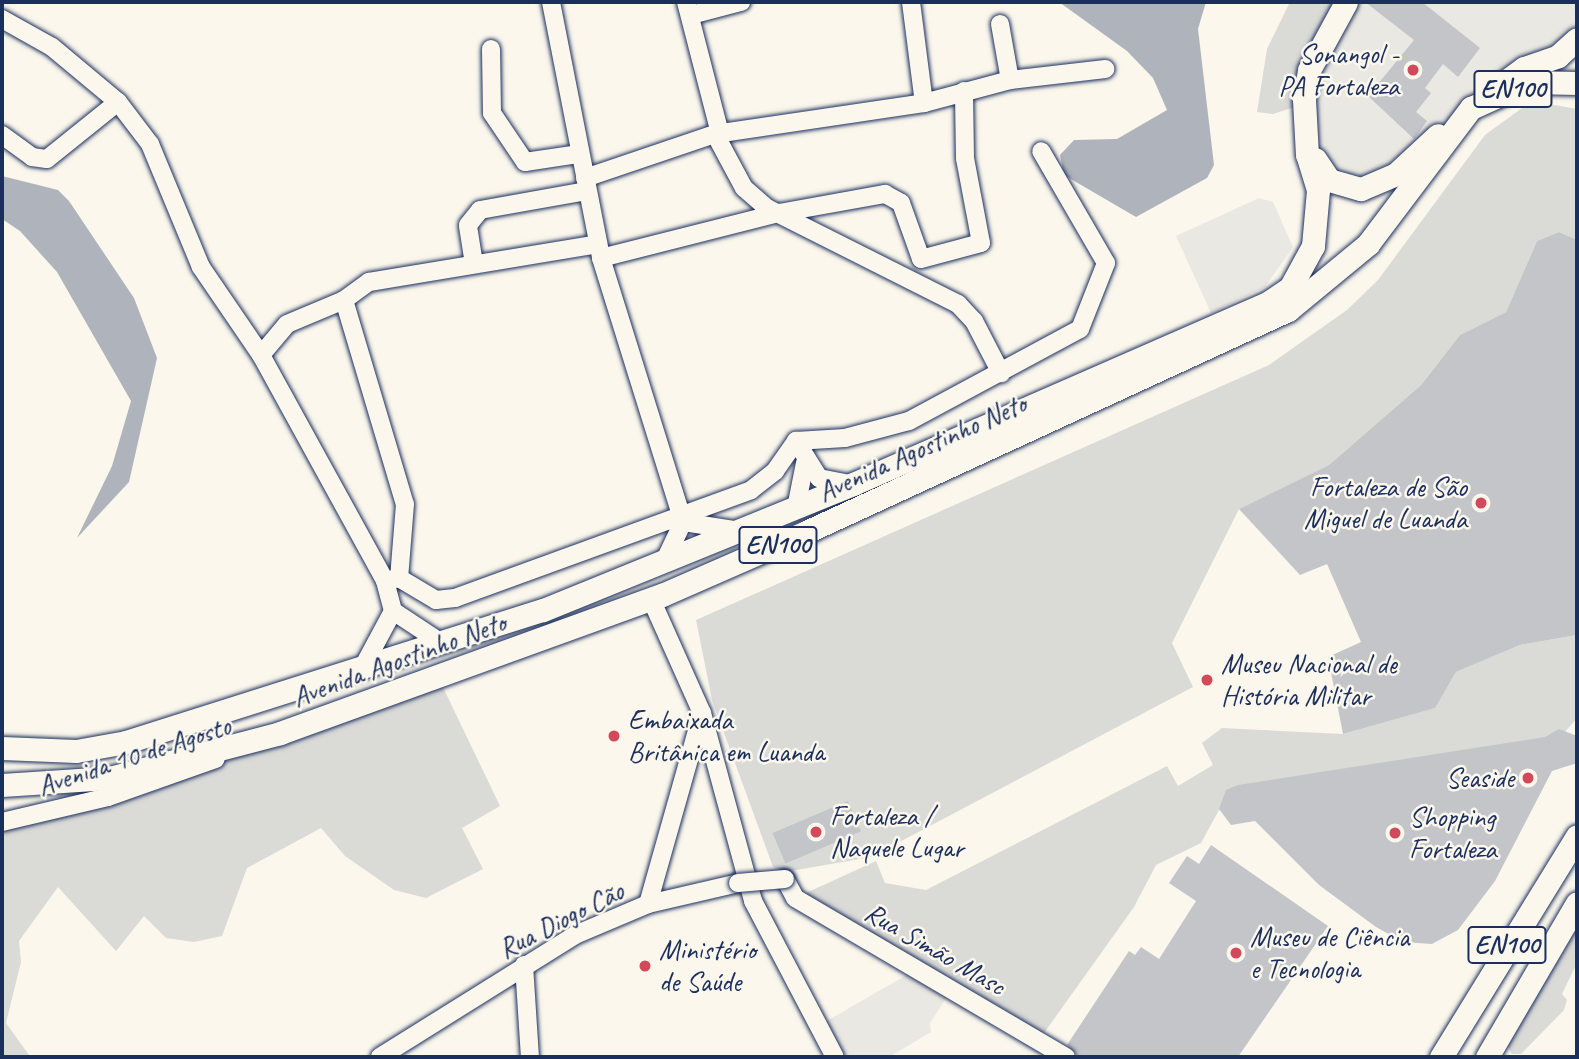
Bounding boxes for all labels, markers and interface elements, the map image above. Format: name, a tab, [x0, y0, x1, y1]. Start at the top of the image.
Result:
place label: Sonangol - PA Fortaleza	[1279, 37, 1399, 103]
marker: Sonangol - PA Fortaleza	[1405, 62, 1421, 78]
road number: EN100	[1473, 66, 1553, 111]
street label: Avenida Agostinho Neto	[813, 387, 1031, 509]
place label: Fortaleza de São Miguel de Luanda	[1306, 470, 1467, 536]
marker: Fortaleza de São Miguel de Luanda	[1473, 495, 1489, 511]
road number: EN100	[738, 523, 818, 568]
street label: Avenida Agostinho Neto	[288, 606, 510, 714]
place label: Museu Nacional de História Militar	[1221, 647, 1398, 713]
marker: Museu Nacional de História Militar	[1199, 672, 1215, 688]
place label: Embaixada Britânica em Luanda	[628, 703, 824, 769]
street label: Avenida 10 de Agosto	[33, 709, 235, 803]
marker: Embaixada Britânica em Luanda	[606, 728, 622, 744]
place label: Seaside	[1446, 761, 1514, 795]
marker: Seaside	[1520, 770, 1536, 786]
place label: Fortaleza / Naquele Lugar	[830, 799, 962, 865]
place label: Shopping Fortaleza	[1409, 800, 1496, 866]
marker: Fortaleza / Naquele Lugar	[808, 824, 824, 840]
marker: Shopping Fortaleza	[1387, 825, 1403, 841]
street label: Rua Diogo Cão	[493, 874, 629, 966]
street label: Rua Simão Masc	[858, 895, 1012, 1003]
place label: Museu de Ciência e Tecnologia	[1250, 920, 1409, 986]
road number: EN100	[1467, 922, 1547, 968]
place label: Ministério de Saúde	[659, 933, 756, 999]
marker: Museu de Ciência e Tecnologia	[1228, 945, 1244, 961]
marker: Ministério de Saúde	[637, 958, 653, 974]

